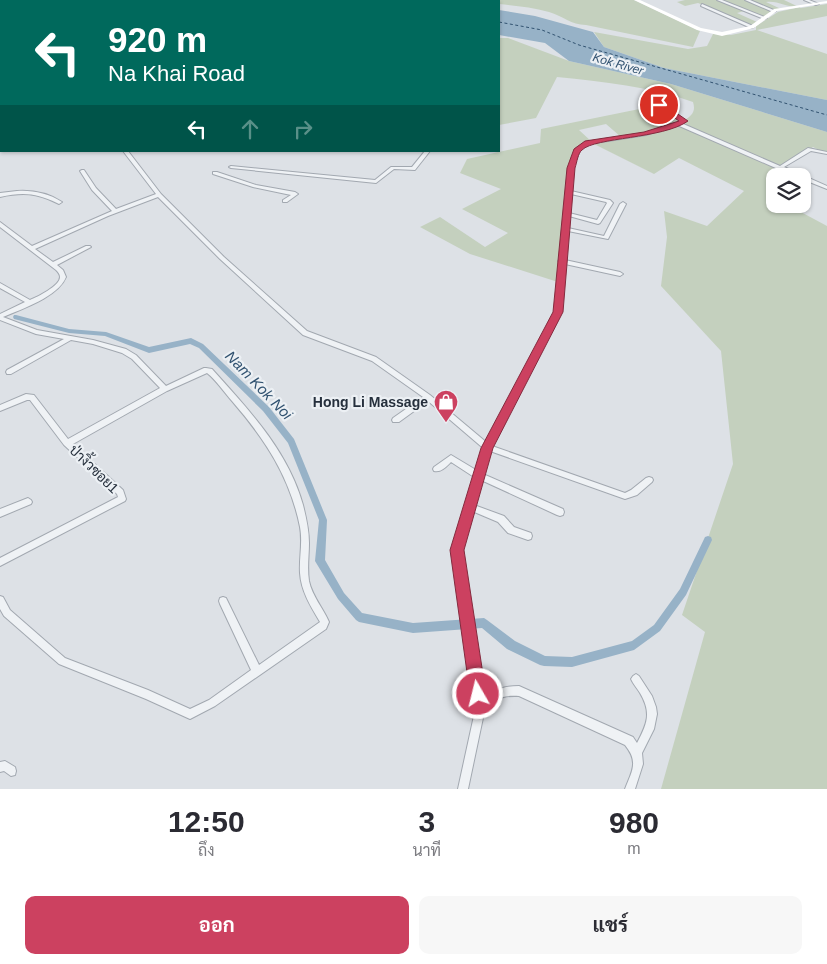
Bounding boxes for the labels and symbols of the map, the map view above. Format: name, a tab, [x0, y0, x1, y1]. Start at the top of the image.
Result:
water label: Kok River	[591, 50, 646, 78]
pin	[638, 84, 680, 126]
water label: Nam Kok Noi	[222, 347, 296, 423]
shop icon: Hong Li Massage	[433, 389, 459, 423]
place label: Hong Li Massage	[313, 394, 428, 410]
street label: ป่างิ้วซอย1	[66, 439, 124, 496]
position arrow	[451, 667, 503, 719]

